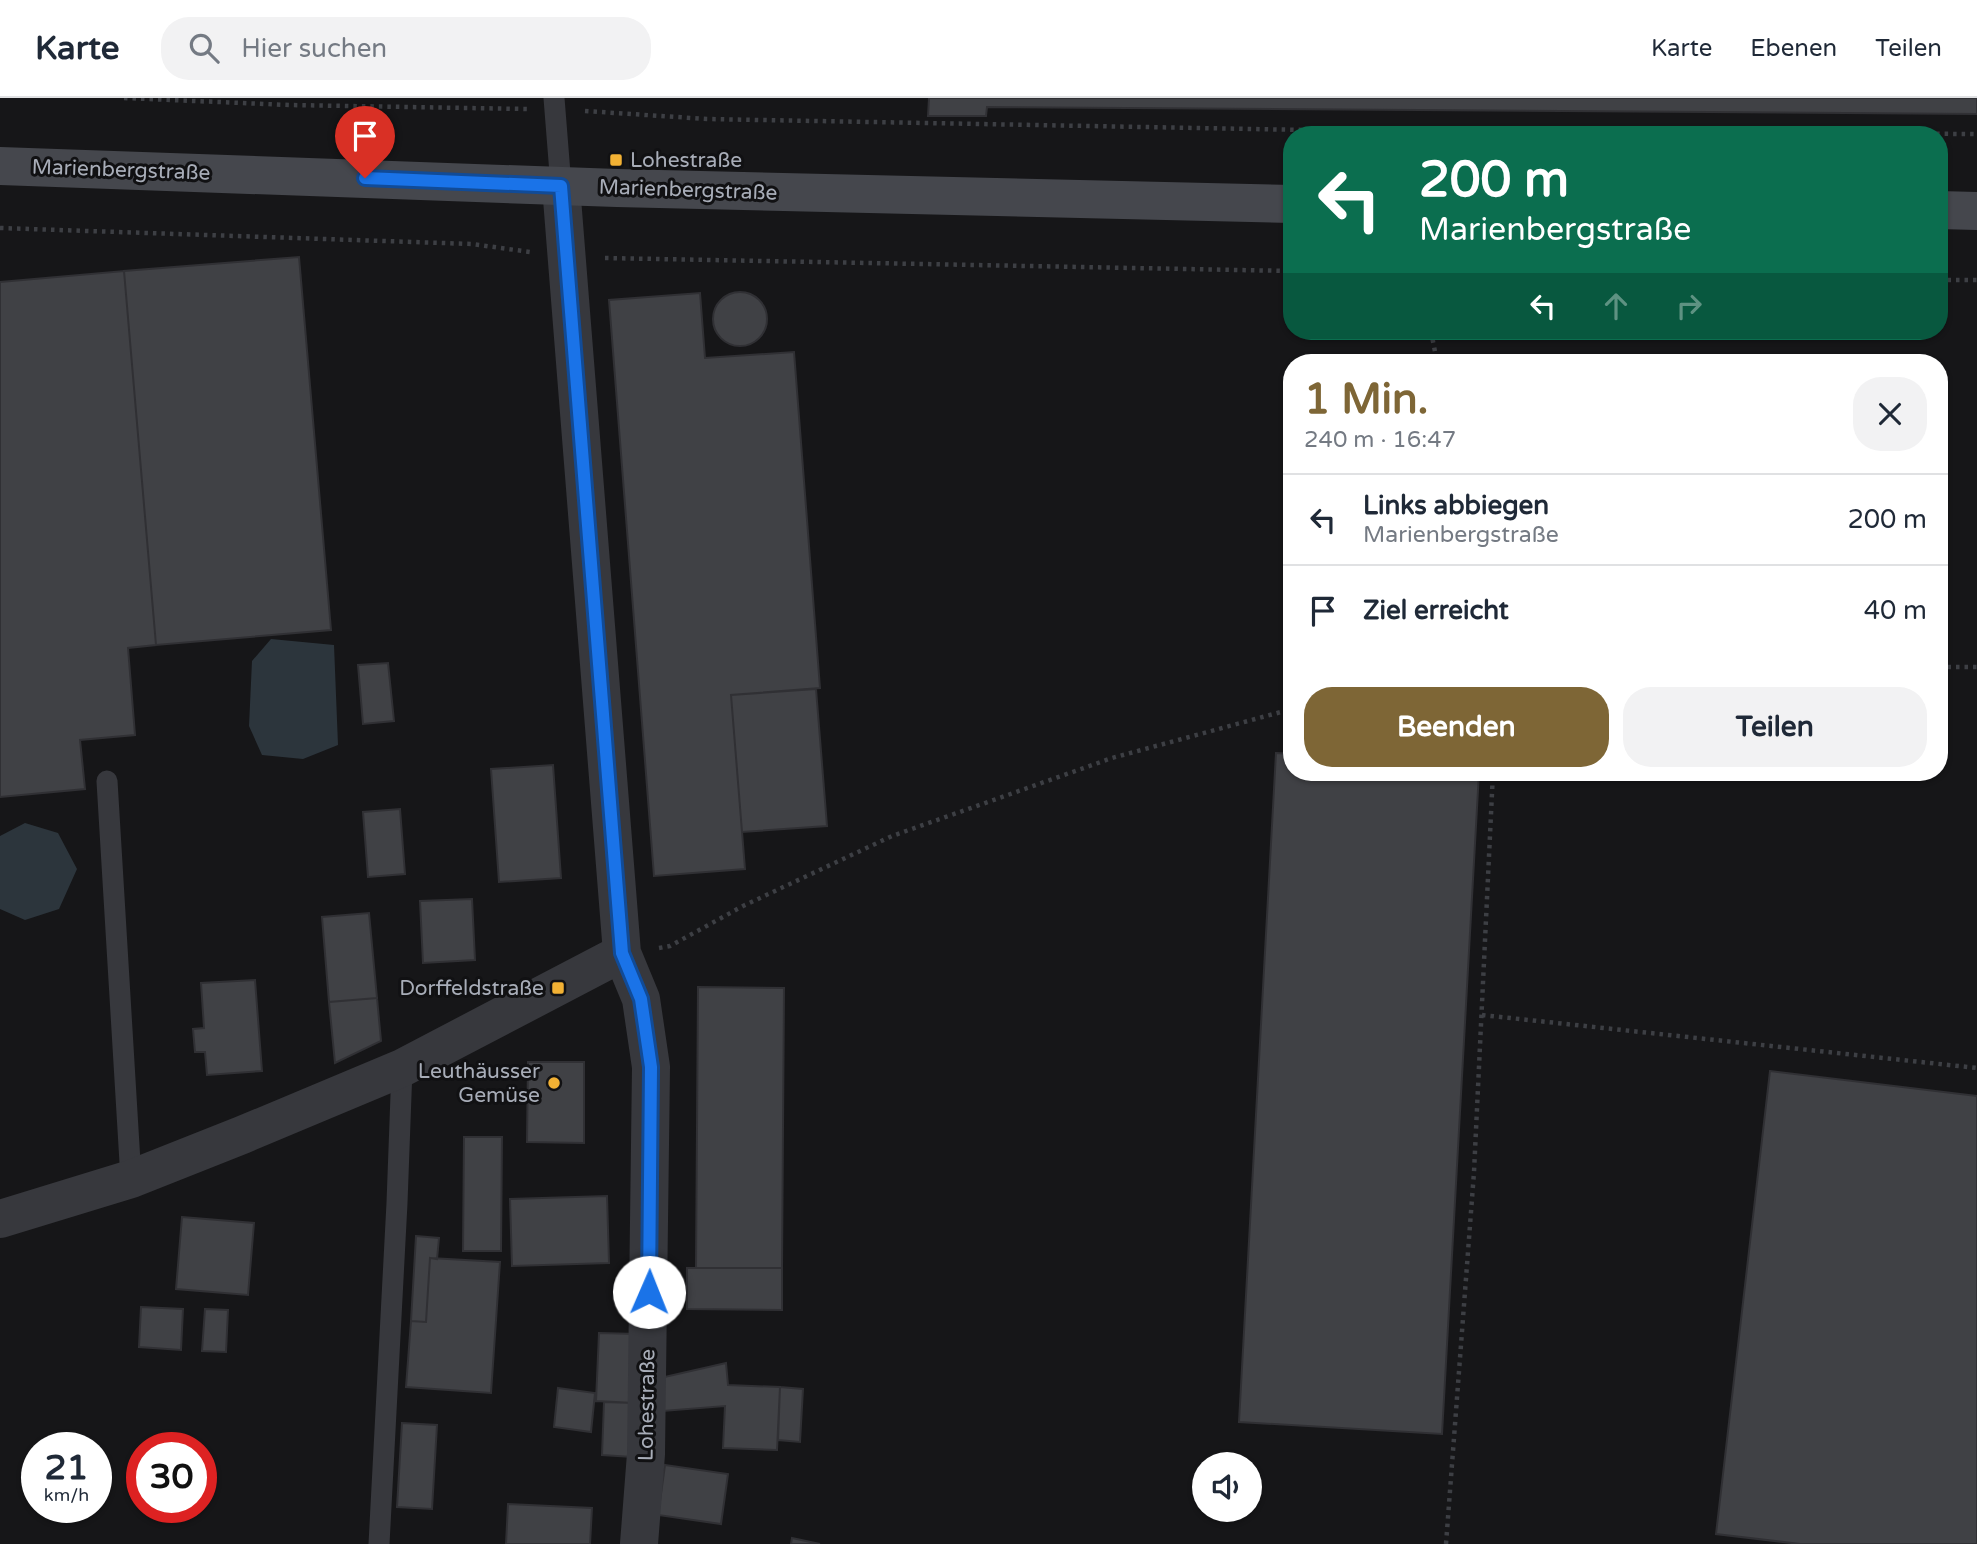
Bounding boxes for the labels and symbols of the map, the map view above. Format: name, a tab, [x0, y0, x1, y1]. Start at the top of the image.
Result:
pin	[335, 106, 395, 178]
place label: Lohestraße	[630, 148, 742, 173]
marker: Lohestraße	[608, 152, 624, 168]
street label: Marienbergstraße	[31, 154, 211, 186]
street label: Marienbergstraße	[598, 174, 778, 206]
place label: Dorffeldstraße	[399, 976, 544, 1001]
marker: Dorffeldstraße	[550, 980, 566, 996]
place label: Leuthäusser Gemüse	[418, 1059, 540, 1108]
marker: Leuthäusser Gemüse	[546, 1075, 562, 1091]
position arrow	[612, 1255, 686, 1329]
street label: Lohestraße	[634, 1349, 660, 1461]
speed limit sign: 30	[126, 1432, 217, 1523]

